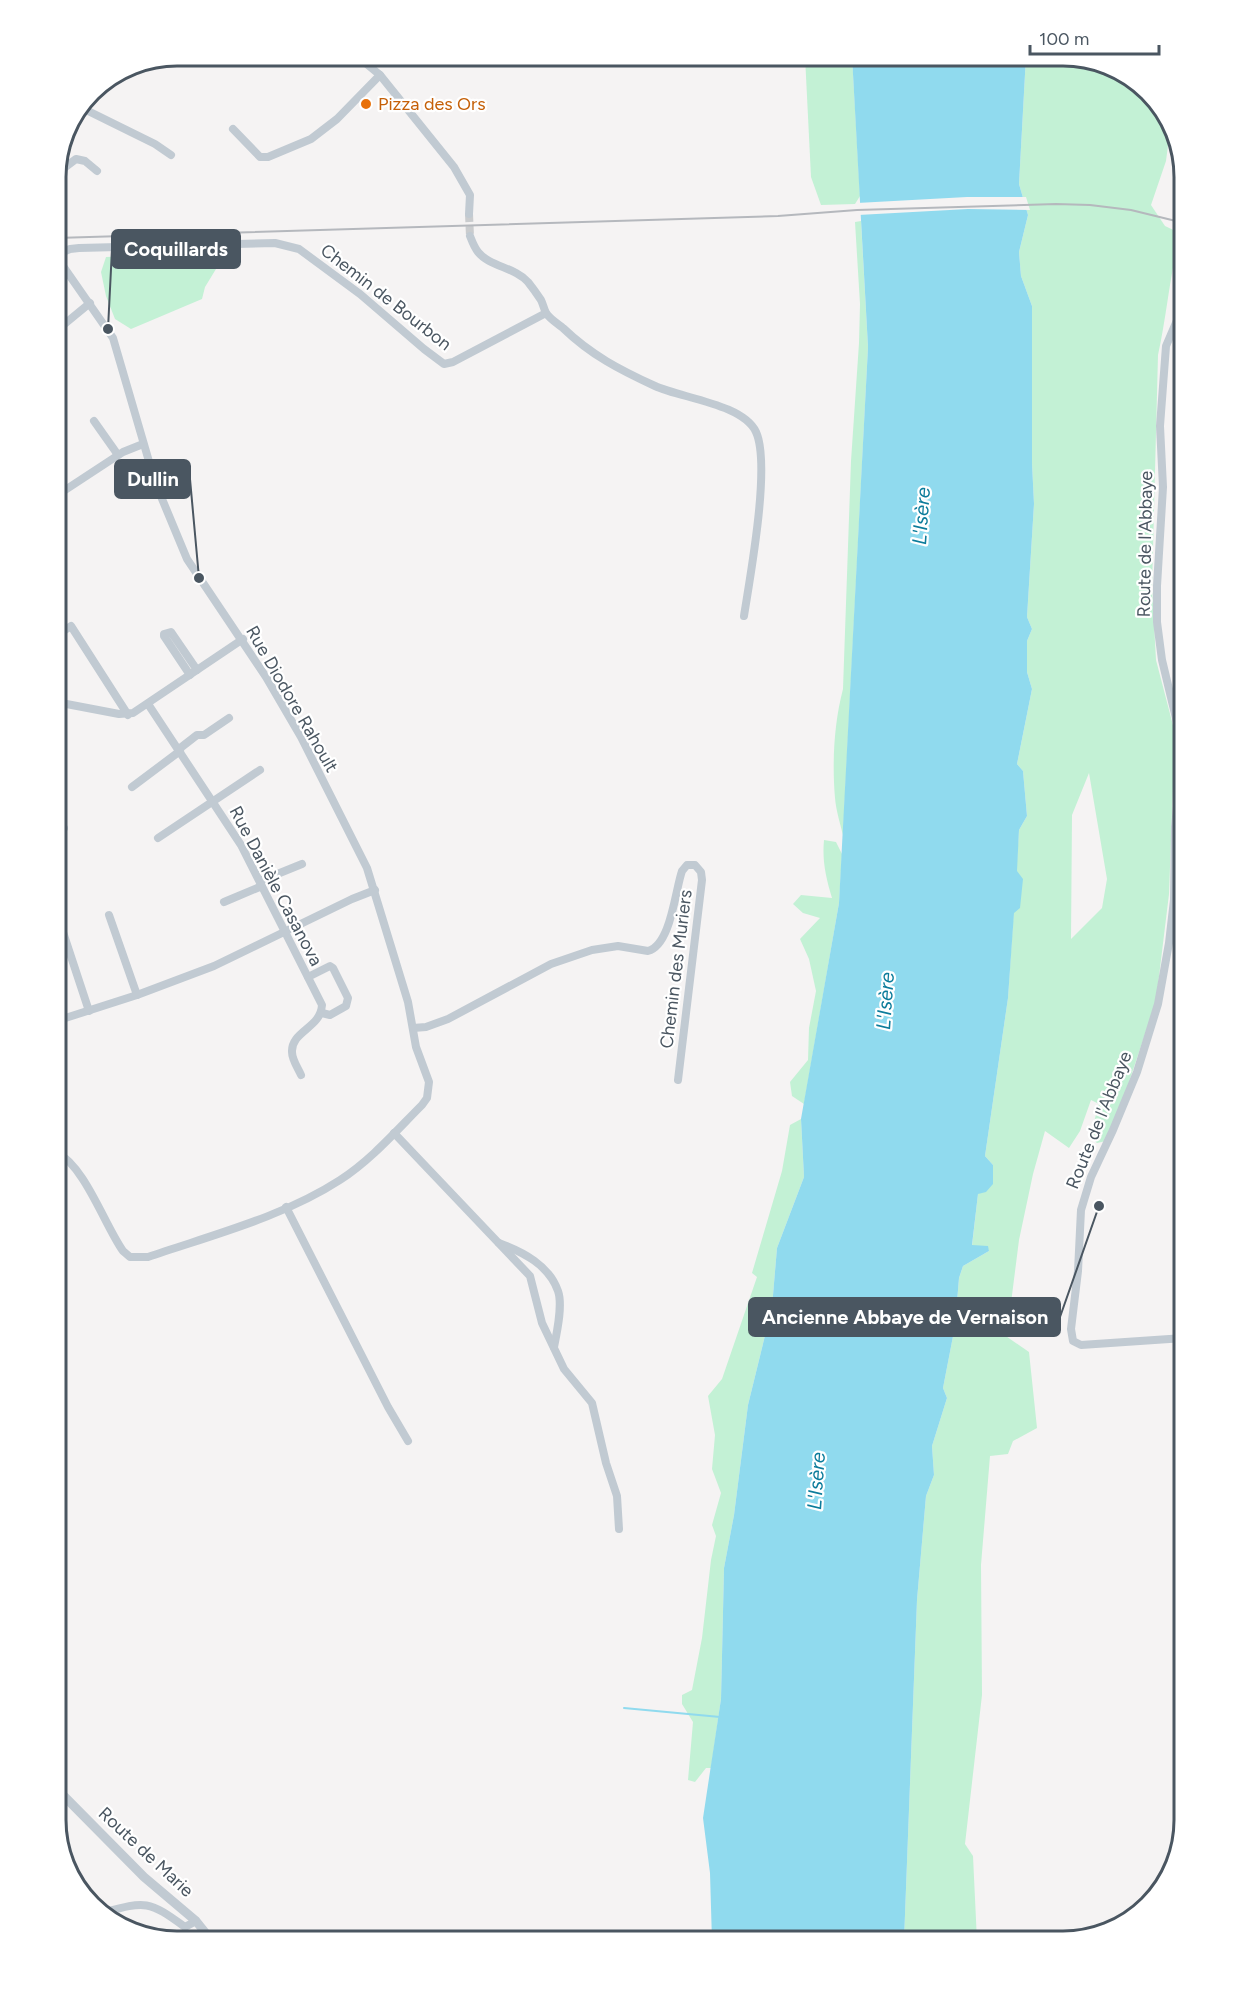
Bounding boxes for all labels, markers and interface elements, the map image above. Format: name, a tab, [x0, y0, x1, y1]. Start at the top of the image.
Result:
scale bar	[1030, 18, 1159, 56]
text: 100 m	[1039, 28, 1089, 50]
place label: Pizza des Ors	[378, 93, 486, 115]
marker: Pizza des Ors	[359, 97, 373, 111]
callout: Coquillards	[112, 230, 240, 268]
text: Coquillards	[124, 237, 228, 261]
street label: Chemin de Bourbon	[316, 239, 456, 355]
callout: Dullin	[115, 460, 190, 498]
text: Dullin	[127, 467, 179, 491]
street label: Route de l'Abbaye	[1133, 470, 1157, 617]
water label: L'Isère	[907, 486, 935, 546]
street label: Rue Diodore Rahoult	[241, 622, 343, 776]
street label: Rue Danièle Casanova	[225, 802, 327, 970]
street label: Chemin des Muriers	[655, 888, 697, 1050]
water label: L'Isère	[871, 971, 899, 1031]
street label: Route de l'Abbaye	[1061, 1048, 1137, 1192]
callout: Ancienne Abbaye de Vernaison	[749, 1298, 1060, 1336]
text: Ancienne Abbaye de Vernaison	[762, 1305, 1048, 1329]
water label: L'Isère	[802, 1451, 830, 1511]
street label: Route de Marie	[94, 1802, 198, 1902]

